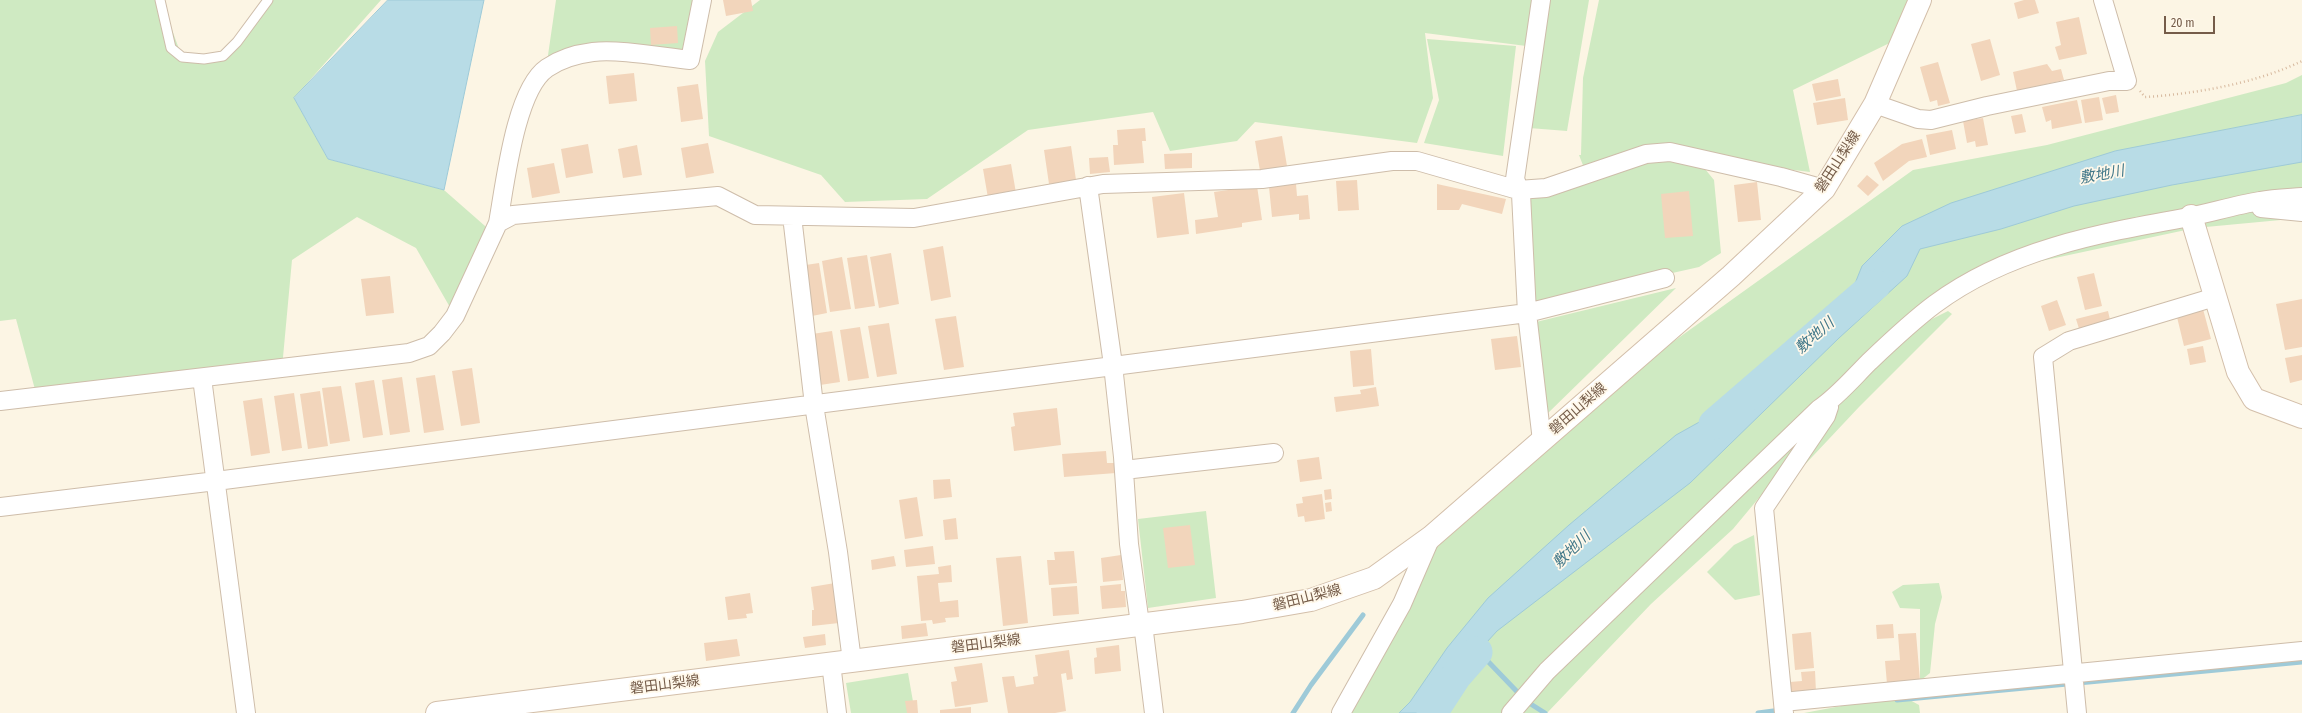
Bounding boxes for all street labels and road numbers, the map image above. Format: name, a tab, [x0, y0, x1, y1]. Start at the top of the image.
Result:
street label: 磐田山梨線	[1812, 128, 1864, 196]
street label: 磐田山梨線	[1546, 380, 1610, 438]
street label: 磐田山梨線	[1271, 581, 1343, 615]
street label: 磐田山梨線	[950, 631, 1022, 657]
street label: 磐田山梨線	[629, 672, 701, 698]

